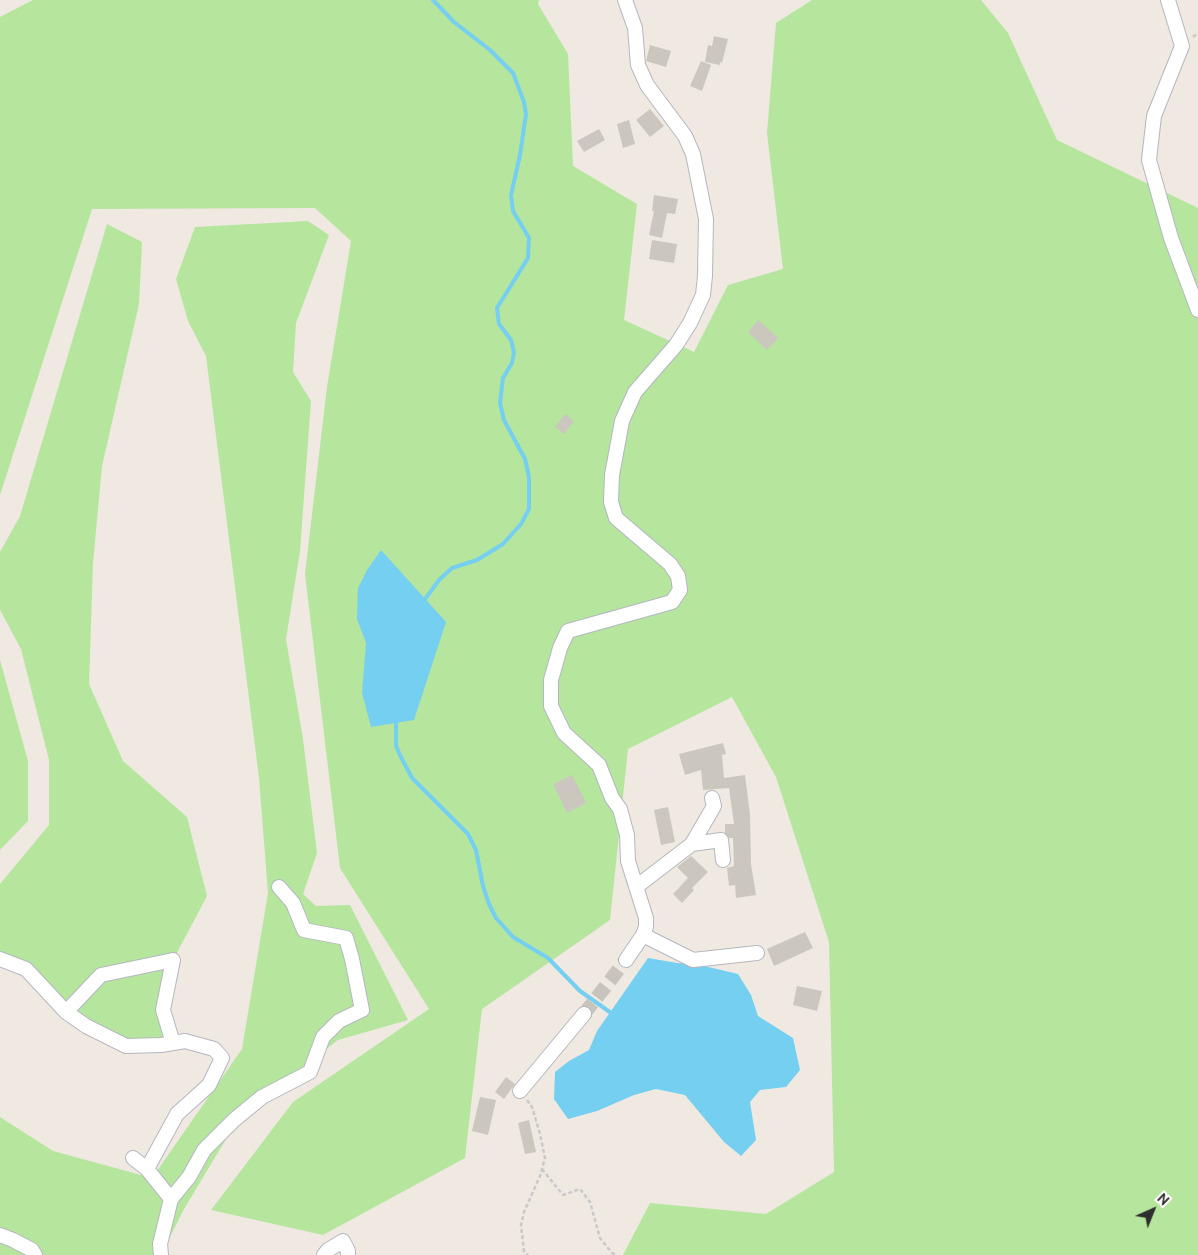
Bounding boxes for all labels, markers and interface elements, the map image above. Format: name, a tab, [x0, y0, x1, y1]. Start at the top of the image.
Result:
north arrow	[1128, 1185, 1178, 1235]
text: N	[1154, 1190, 1173, 1209]

